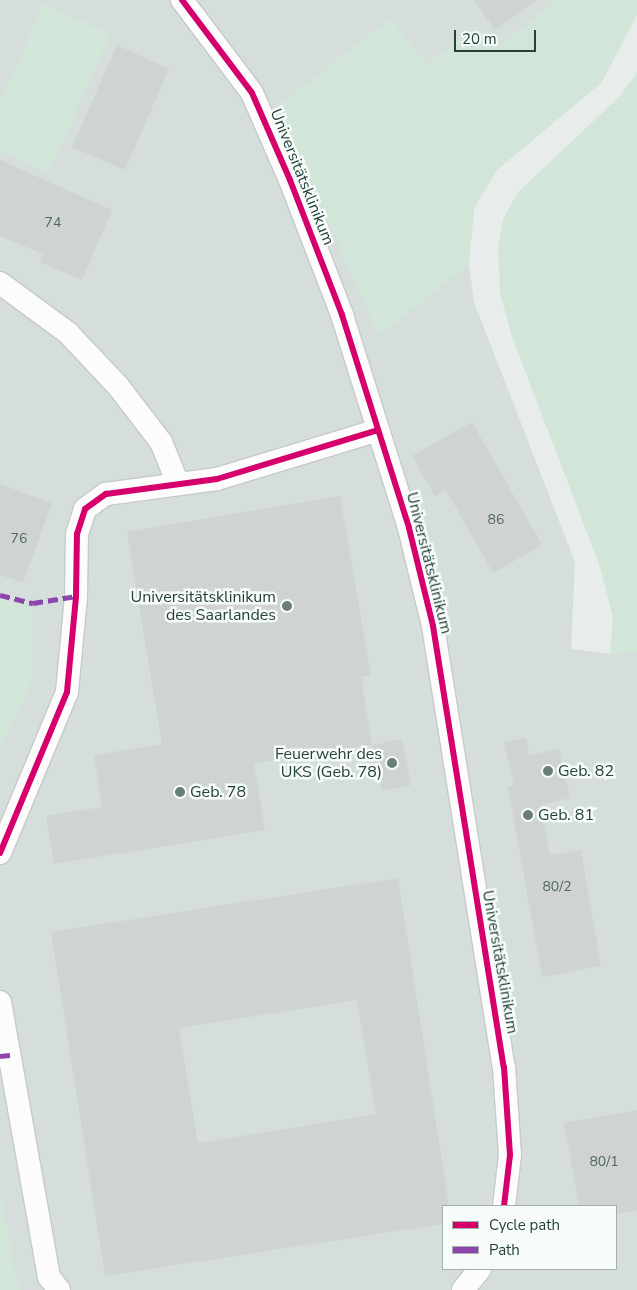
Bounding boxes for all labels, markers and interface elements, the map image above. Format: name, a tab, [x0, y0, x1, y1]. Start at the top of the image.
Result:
scale bar	[457, 20, 540, 52]
text: 20 m	[462, 29, 497, 49]
street label: Universitätsklinikum	[266, 106, 338, 248]
house number: 74	[45, 215, 61, 231]
street label: Universitätsklinikum	[402, 490, 456, 636]
house number: 86	[488, 512, 504, 528]
house number: 76	[11, 531, 27, 547]
place label: Universitätsklinikum des Saarlandes	[131, 587, 276, 625]
marker: Universitätsklinikum des Saarlandes	[280, 599, 294, 613]
place label: Feuerwehr des UKS (Geb. 78)	[275, 744, 382, 782]
marker: Feuerwehr des UKS (Geb. 78)	[386, 757, 398, 769]
place label: Geb. 82	[558, 761, 614, 781]
marker: Geb. 82	[542, 765, 554, 777]
place label: Geb. 78	[190, 782, 246, 802]
marker: Geb. 78	[174, 786, 186, 798]
place label: Geb. 81	[538, 805, 594, 825]
marker: Geb. 81	[522, 809, 534, 821]
house number: 80/2	[542, 879, 572, 895]
street label: Universitätsklinikum	[478, 889, 522, 1035]
house number: 80/1	[589, 1154, 619, 1170]
legend	[442, 1205, 617, 1270]
text: Cycle path	[489, 1215, 560, 1235]
text: Path	[489, 1240, 520, 1260]

